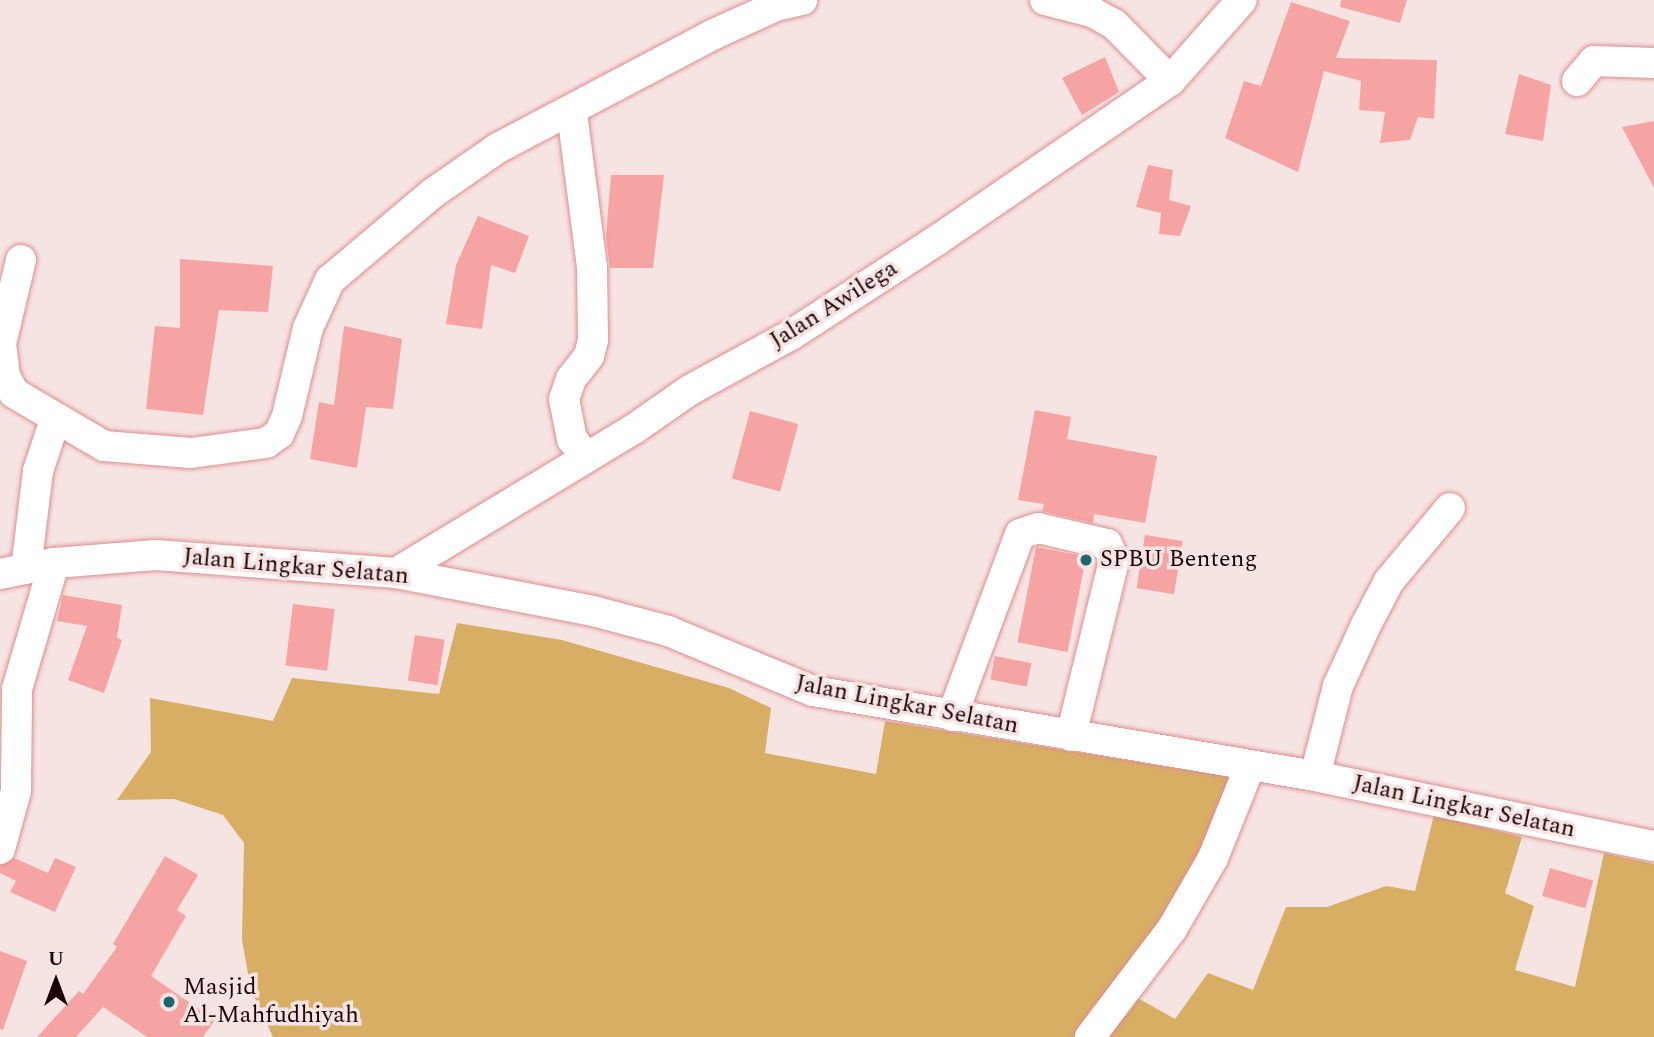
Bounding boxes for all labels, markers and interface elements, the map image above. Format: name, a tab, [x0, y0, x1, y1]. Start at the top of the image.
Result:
street label: Jalan Awilega	[765, 254, 903, 356]
street label: Jalan Lingkar Selatan	[182, 543, 410, 591]
place label: SPBU Benteng	[1100, 546, 1257, 574]
marker: SPBU Benteng	[1078, 552, 1094, 568]
street label: Jalan Lingkar Selatan	[793, 669, 1021, 741]
street label: Jalan Lingkar Selatan	[1350, 769, 1578, 845]
text: U	[48, 945, 64, 974]
north arrow	[21, 946, 91, 1016]
place label: Masjid Al-Mahfudhiyah	[183, 974, 359, 1030]
marker: Masjid Al-Mahfudhiyah	[161, 994, 177, 1010]

